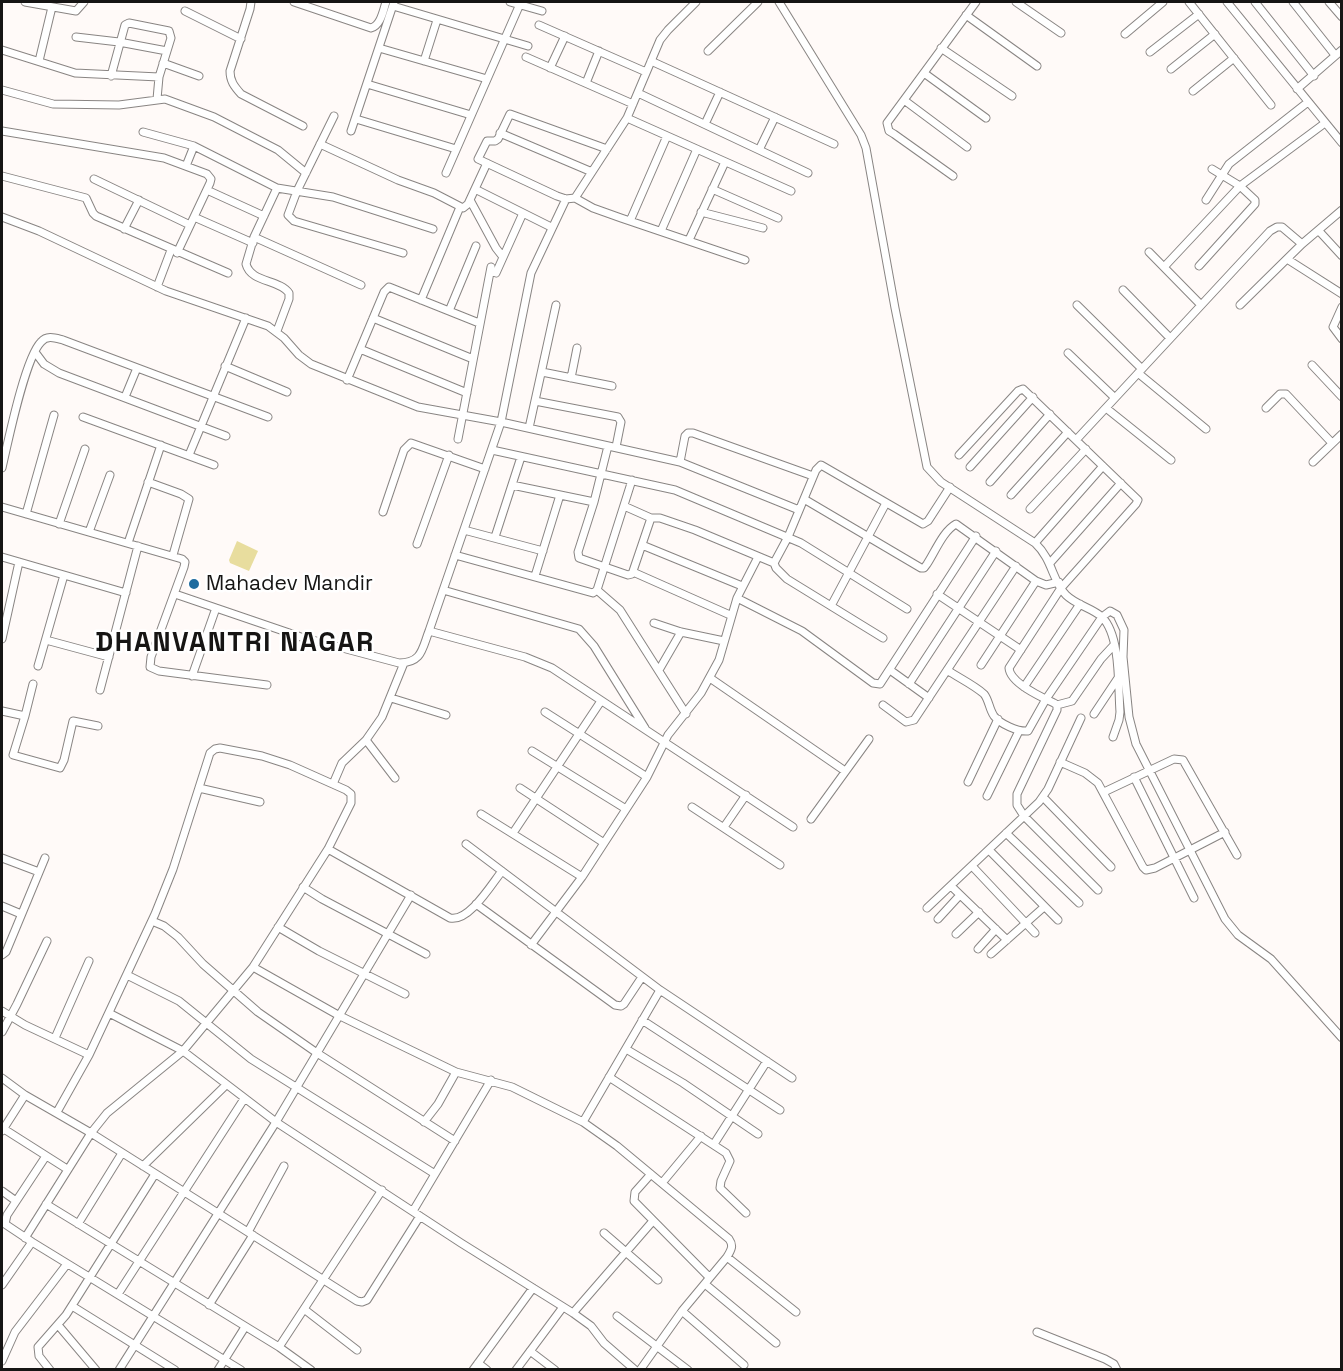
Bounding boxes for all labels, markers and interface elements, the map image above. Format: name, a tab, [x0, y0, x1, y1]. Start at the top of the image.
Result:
place label: Mahadev Mandir	[206, 571, 373, 597]
marker: Mahadev Mandir	[187, 577, 201, 591]
district label: DHANVANTRI NAGAR	[95, 628, 375, 660]

